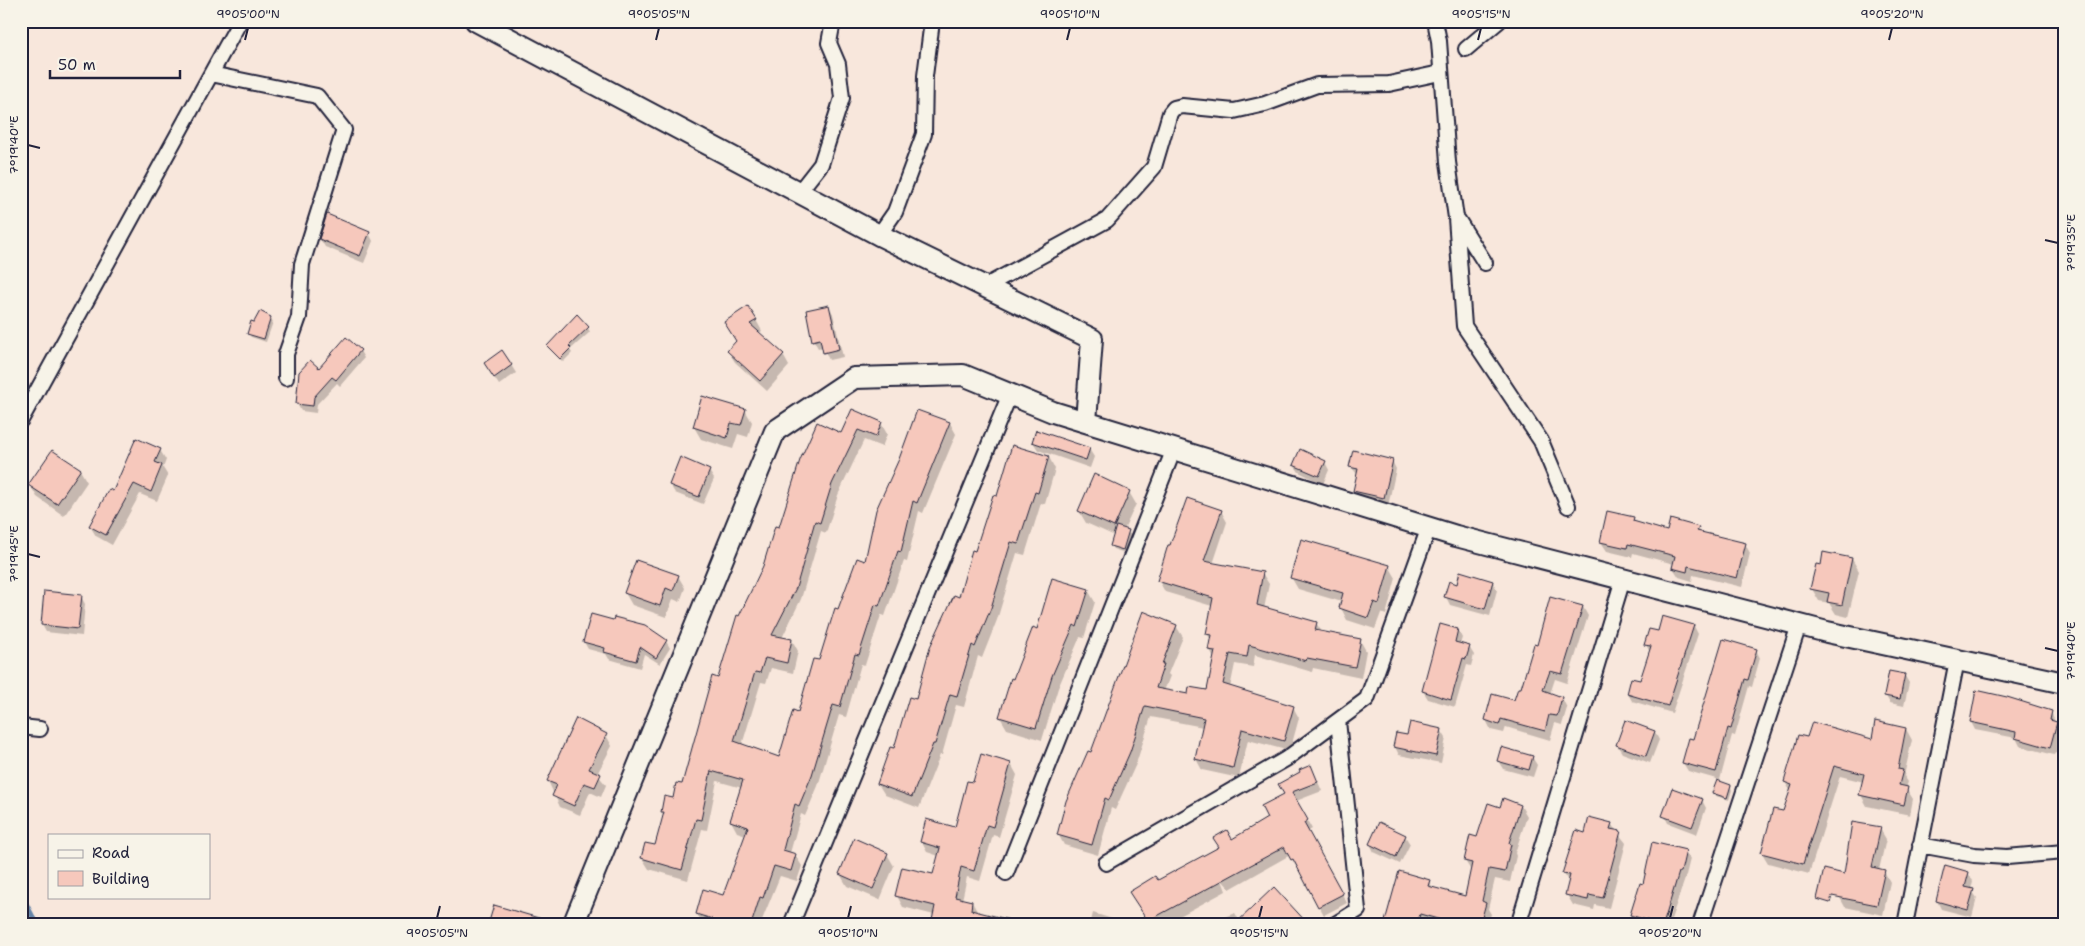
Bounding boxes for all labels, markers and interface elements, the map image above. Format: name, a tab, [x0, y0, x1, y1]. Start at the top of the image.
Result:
text: 9°05'00"N	[216, 6, 280, 22]
text: 9°05'05"N	[628, 6, 690, 22]
text: 9°05'10"N	[1040, 6, 1100, 22]
text: 9°05'15"N	[1451, 6, 1511, 22]
text: 9°05'20"N	[1860, 6, 1924, 22]
scale bar	[50, 48, 180, 80]
text: 50 m	[58, 55, 96, 75]
text: 7°19'40"E	[6, 115, 22, 175]
text: 7°19'35"E	[2063, 214, 2079, 272]
text: 7°19'45"E	[6, 525, 22, 583]
text: 7°19'40"E	[2063, 621, 2079, 681]
legend	[48, 834, 210, 898]
text: Road	[92, 843, 130, 863]
text: Building	[92, 869, 149, 889]
text: 9°05'05"N	[406, 925, 468, 941]
text: 9°05'10"N	[818, 925, 878, 941]
text: 9°05'15"N	[1229, 925, 1289, 941]
text: 9°05'20"N	[1638, 925, 1702, 941]

